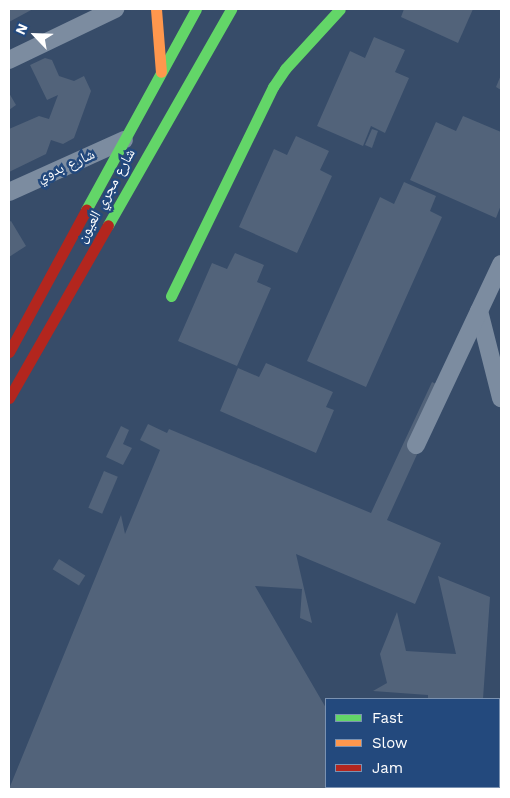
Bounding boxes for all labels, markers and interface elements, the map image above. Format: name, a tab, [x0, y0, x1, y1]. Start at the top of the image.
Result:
north arrow	[10, 10, 60, 60]
text: N	[12, 21, 31, 37]
street label: شارع بدوي	[34, 145, 98, 187]
street label: شارع مجري العيون	[73, 146, 139, 246]
legend	[325, 698, 500, 788]
text: Fast	[372, 709, 403, 727]
text: Slow	[372, 734, 408, 752]
text: Jam	[372, 759, 403, 777]

